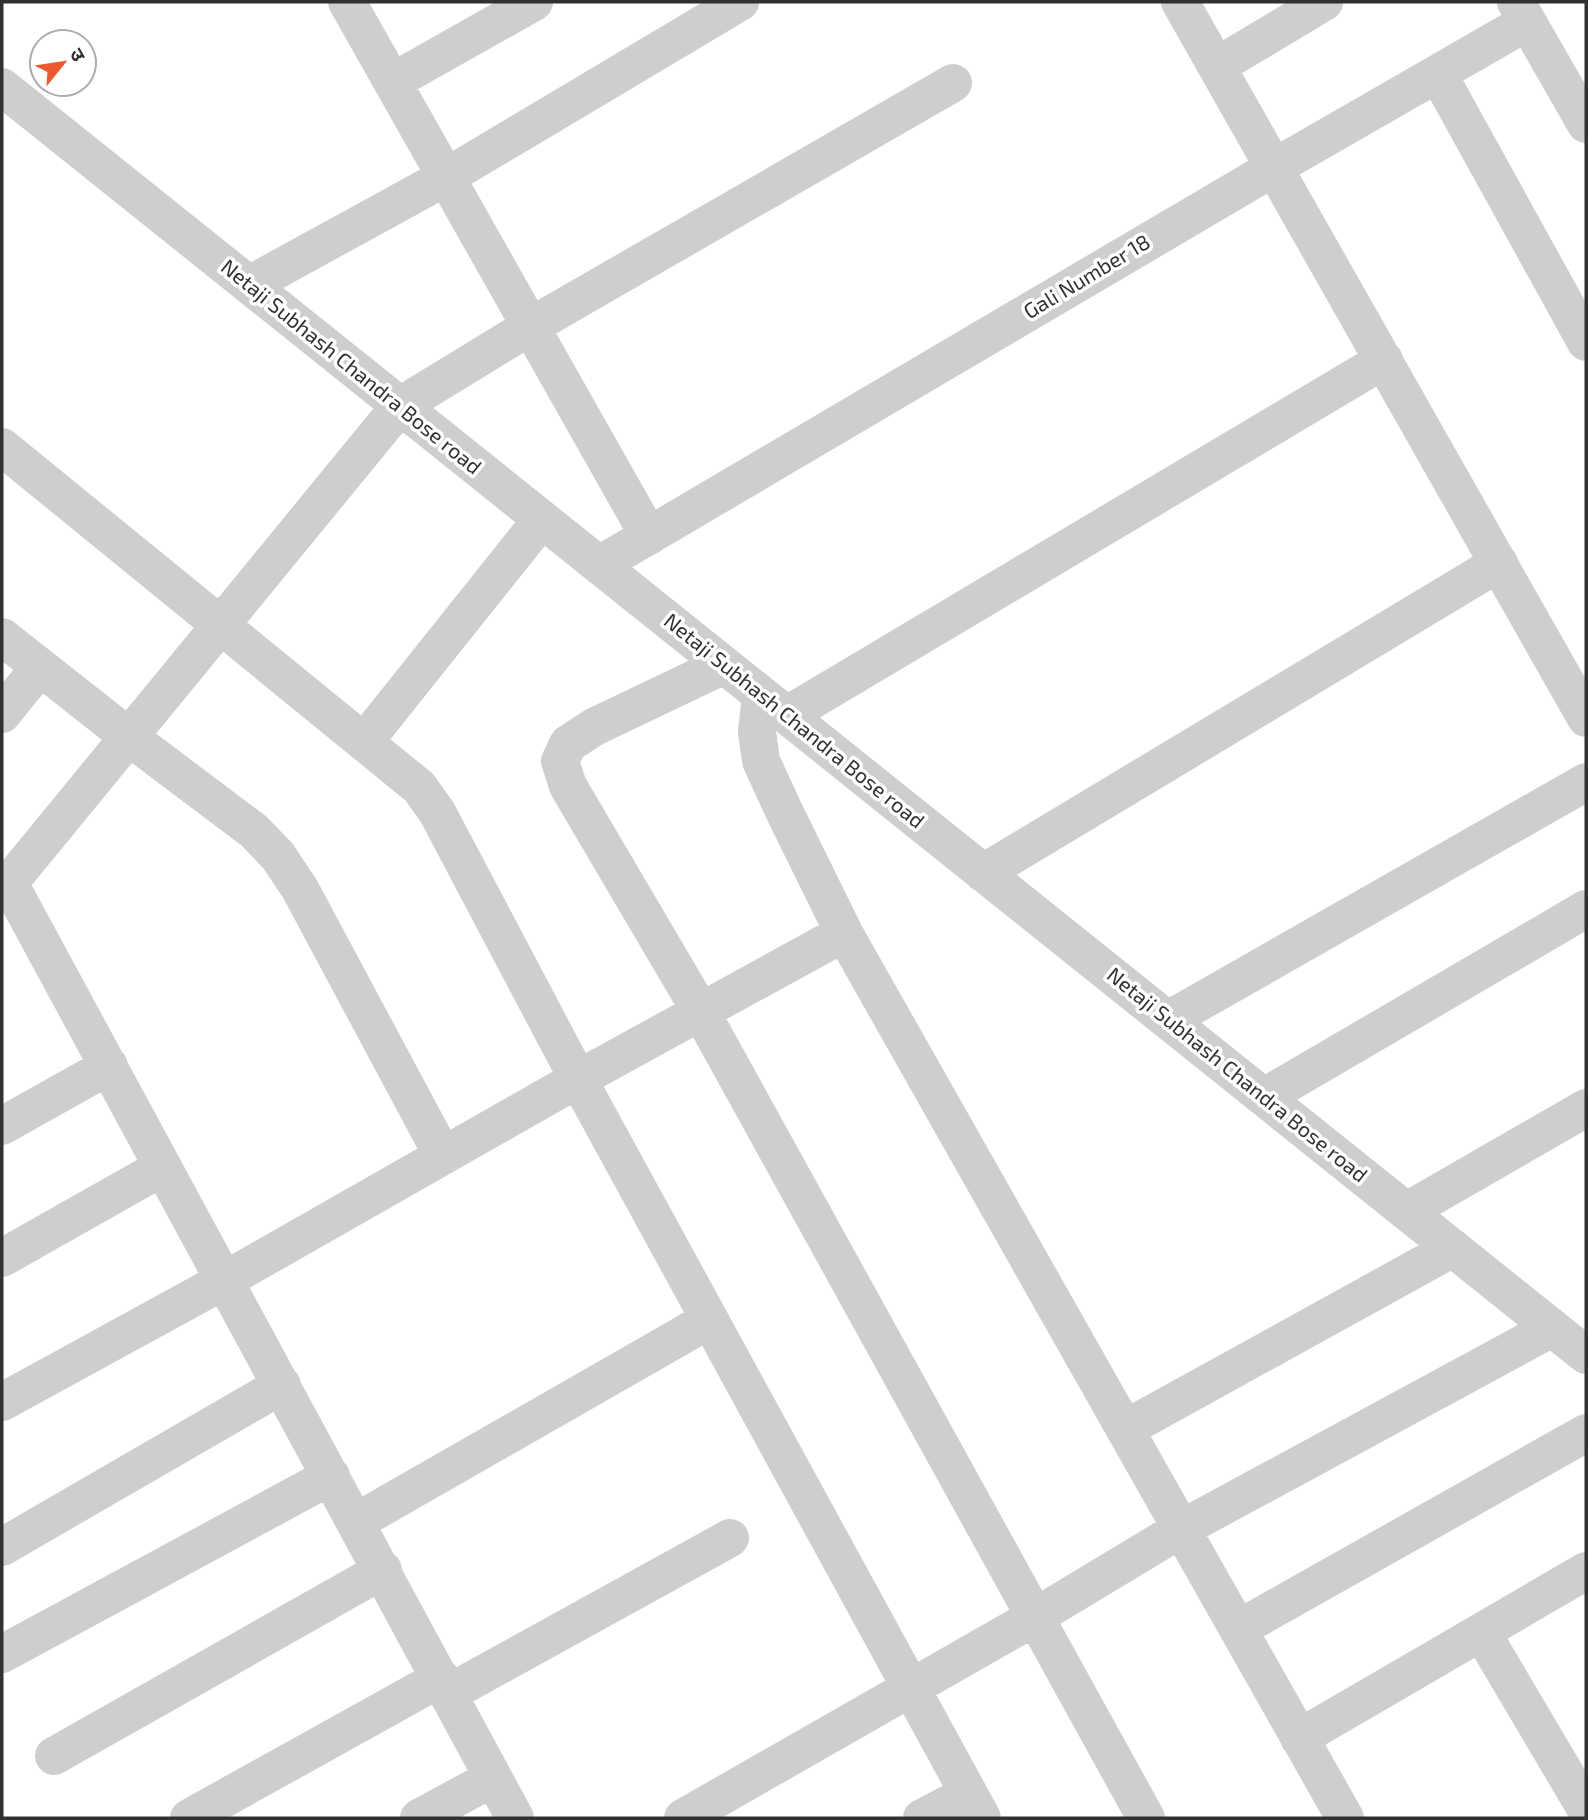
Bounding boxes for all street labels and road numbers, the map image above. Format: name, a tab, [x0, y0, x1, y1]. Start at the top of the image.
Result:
street label: Gali Number 18	[1018, 228, 1154, 323]
street label: Netaji Subhash Chandra Bose road	[216, 253, 487, 479]
street label: Netaji Subhash Chandra Bose road	[659, 607, 930, 833]
street label: Netaji Subhash Chandra Bose road	[1102, 961, 1373, 1187]

